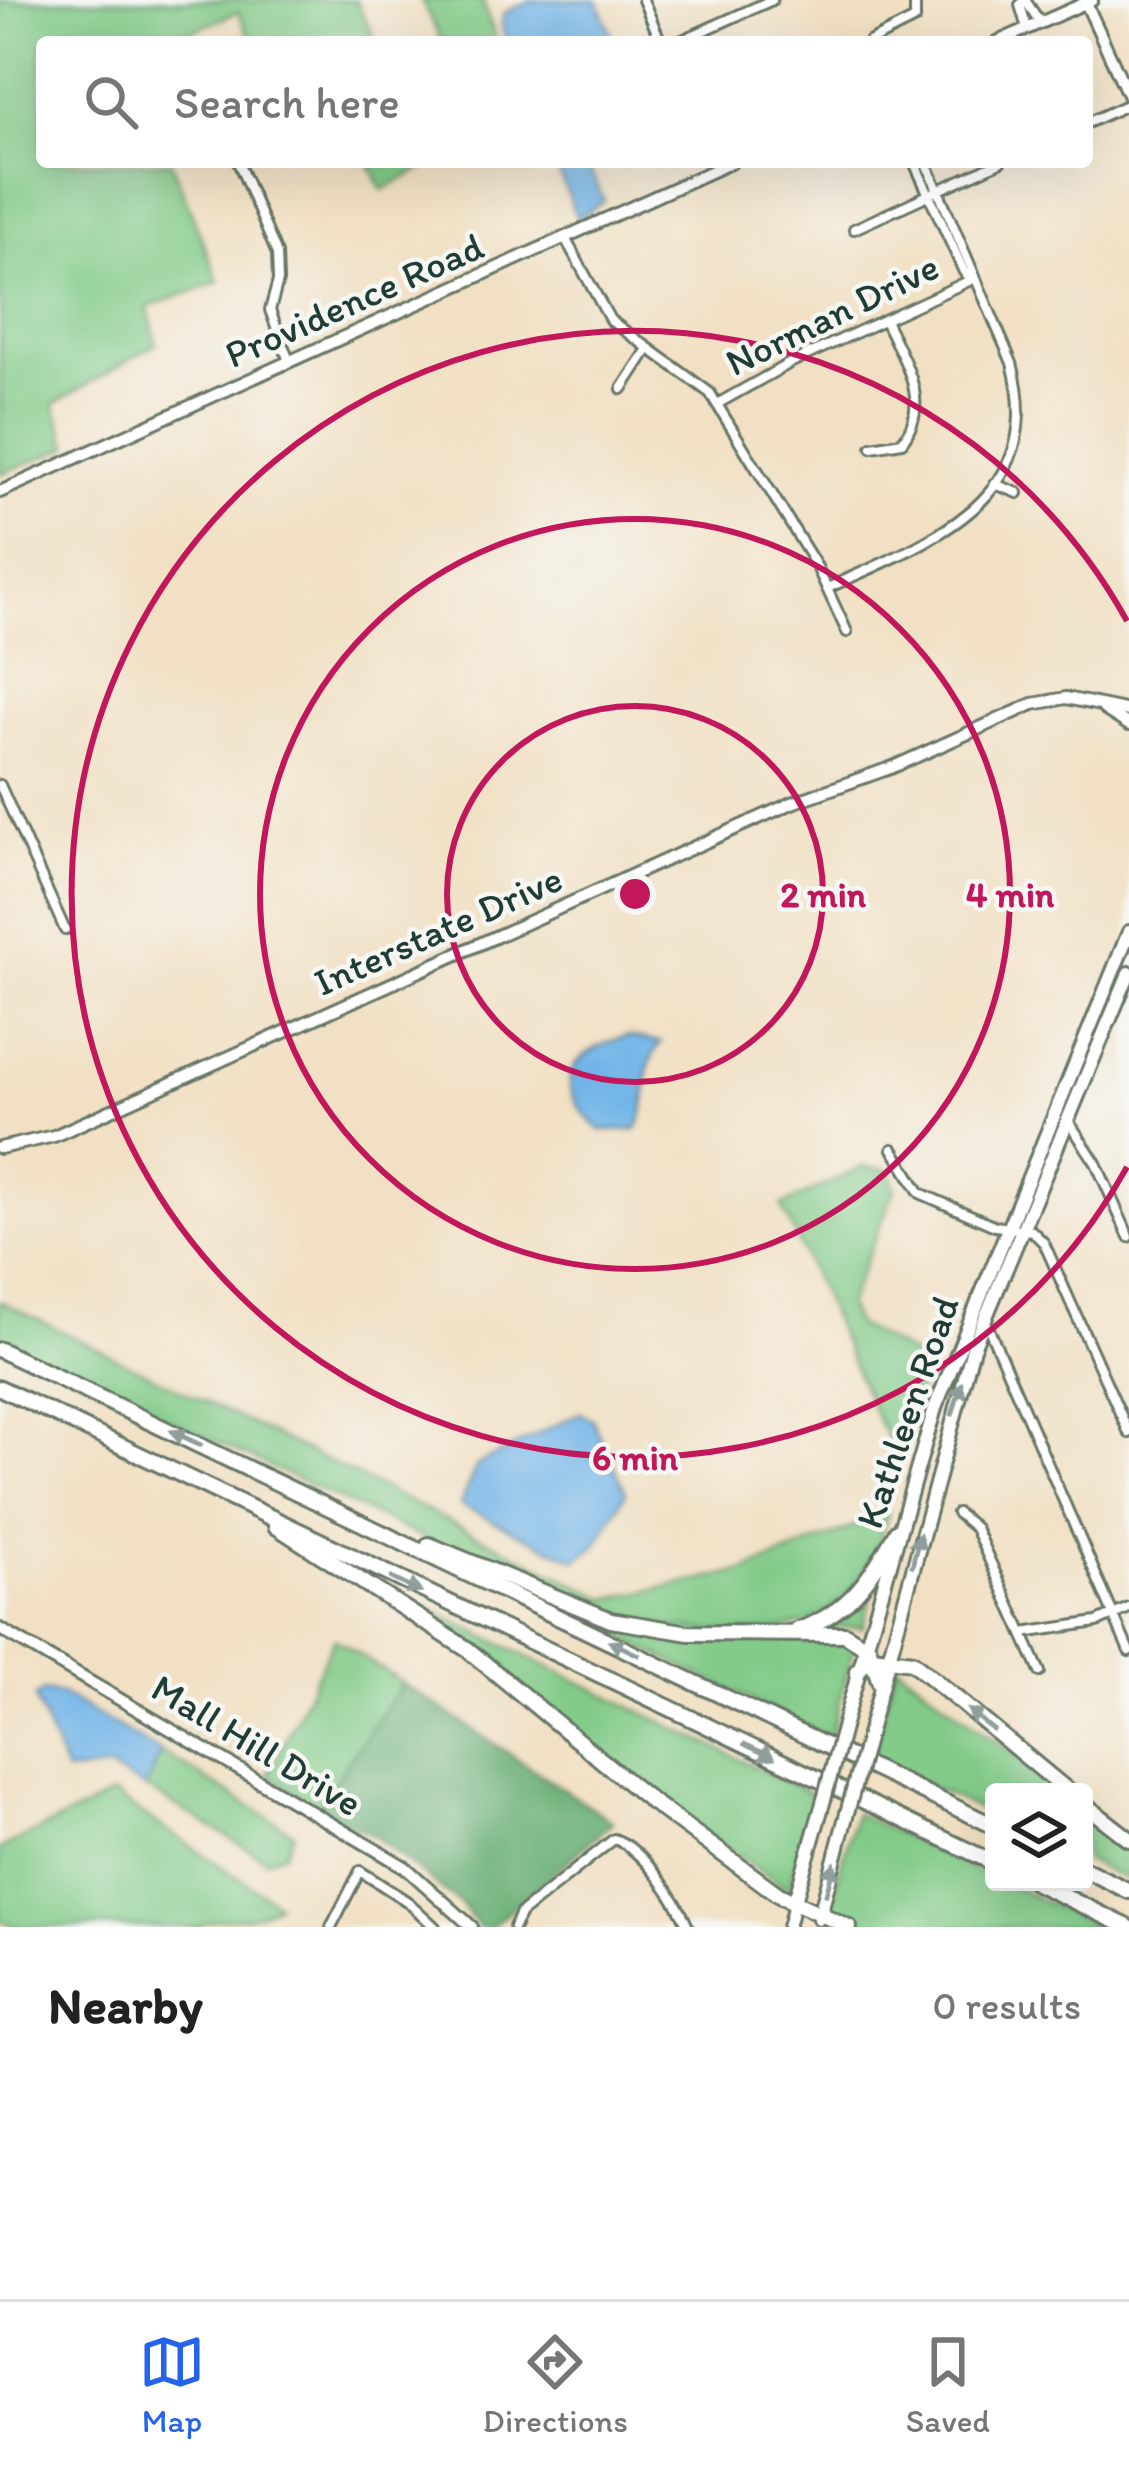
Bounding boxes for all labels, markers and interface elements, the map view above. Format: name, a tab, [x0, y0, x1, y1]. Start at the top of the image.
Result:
search box	[36, 36, 1093, 168]
icon: search	[78, 69, 144, 135]
text: Search here	[174, 75, 400, 129]
street label: Providence Road	[218, 222, 490, 378]
street label: Norman Drive	[718, 242, 946, 386]
street label: Interstate Drive	[307, 854, 569, 1006]
centre of rings	[614, 873, 656, 915]
text: 2 min	[780, 873, 867, 916]
text: 4 min	[966, 873, 1055, 916]
street label: Kathleen Road	[845, 1290, 969, 1534]
one-way arrow	[949, 1380, 967, 1417]
one-way arrow	[168, 1428, 203, 1448]
text: 6 min	[592, 1436, 679, 1479]
one-way arrow	[907, 1531, 926, 1568]
one-way arrow	[389, 1575, 423, 1595]
one-way arrow	[606, 1638, 641, 1658]
street label: Mall Hill Drive	[143, 1664, 371, 1826]
one-way arrow	[965, 1707, 996, 1733]
one-way arrow	[742, 1741, 777, 1761]
map controls	[985, 1783, 1093, 1891]
button: layers	[985, 1783, 1093, 1891]
one-way arrow	[821, 1860, 840, 1897]
text: Nearby	[48, 1975, 203, 2036]
text: 0 results	[932, 1982, 1081, 2029]
tab: Map	[139, 2329, 205, 2440]
tab: Directions	[483, 2329, 628, 2440]
tab: Saved	[906, 2329, 990, 2440]

